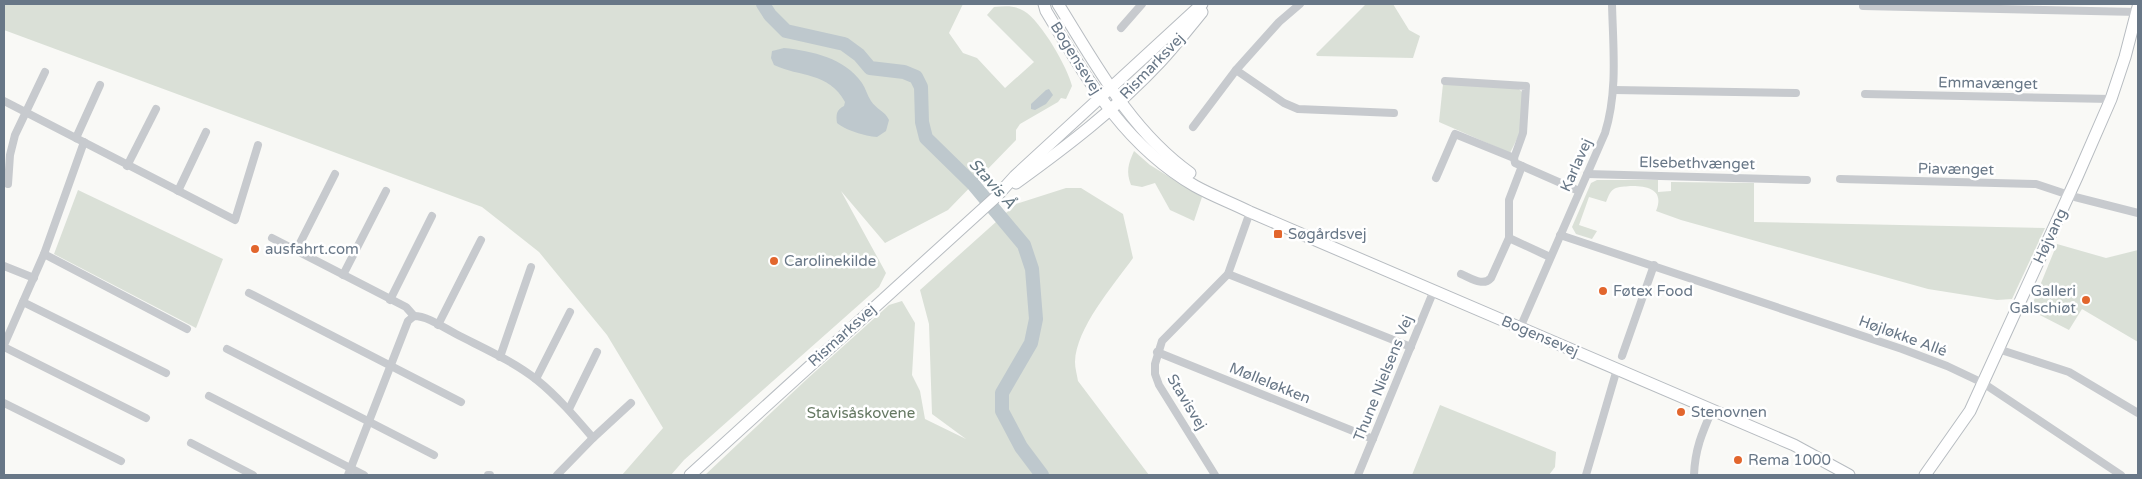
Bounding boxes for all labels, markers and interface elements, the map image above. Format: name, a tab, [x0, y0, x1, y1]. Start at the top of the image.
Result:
street label: Bogensevej	[1047, 18, 1105, 98]
street label: Rismarksvej	[1116, 29, 1188, 103]
street label: Emmavænget	[1938, 73, 2038, 93]
street label: Karlavej	[1556, 136, 1596, 194]
street label: Elsebethvænget	[1639, 153, 1755, 173]
water label: Stavis Å	[965, 154, 1020, 213]
street label: Piavænget	[1918, 159, 1995, 179]
street label: Højvang	[2029, 205, 2071, 267]
place label: Søgårdsvej	[1288, 225, 1367, 243]
marker: Søgårdsvej	[1272, 228, 1284, 240]
place label: ausfahrt.com	[265, 240, 359, 258]
marker: ausfahrt.com	[249, 243, 261, 255]
place label: Carolinekilde	[784, 252, 876, 270]
marker: Carolinekilde	[768, 255, 780, 267]
place label: Føtex Food	[1613, 282, 1693, 300]
place label: Galleri Galschiøt	[2010, 282, 2076, 317]
marker: Føtex Food	[1597, 285, 1609, 297]
marker: Galleri Galschiøt	[2080, 294, 2092, 306]
street label: Rismarksvej	[804, 300, 880, 370]
street label: Thune Nielsens Vej	[1349, 312, 1417, 444]
street label: Bogensevej	[1499, 312, 1581, 360]
street label: Højløkke Allé	[1856, 312, 1950, 360]
street label: Mølleløkken	[1227, 359, 1313, 407]
street label: Stavisvej	[1163, 371, 1211, 433]
place label: Stenovnen	[1691, 403, 1767, 421]
park label: Stavisåskovene	[807, 404, 915, 422]
marker: Stenovnen	[1675, 406, 1687, 418]
place label: Rema 1000	[1748, 451, 1831, 469]
marker: Rema 1000	[1732, 454, 1744, 466]

